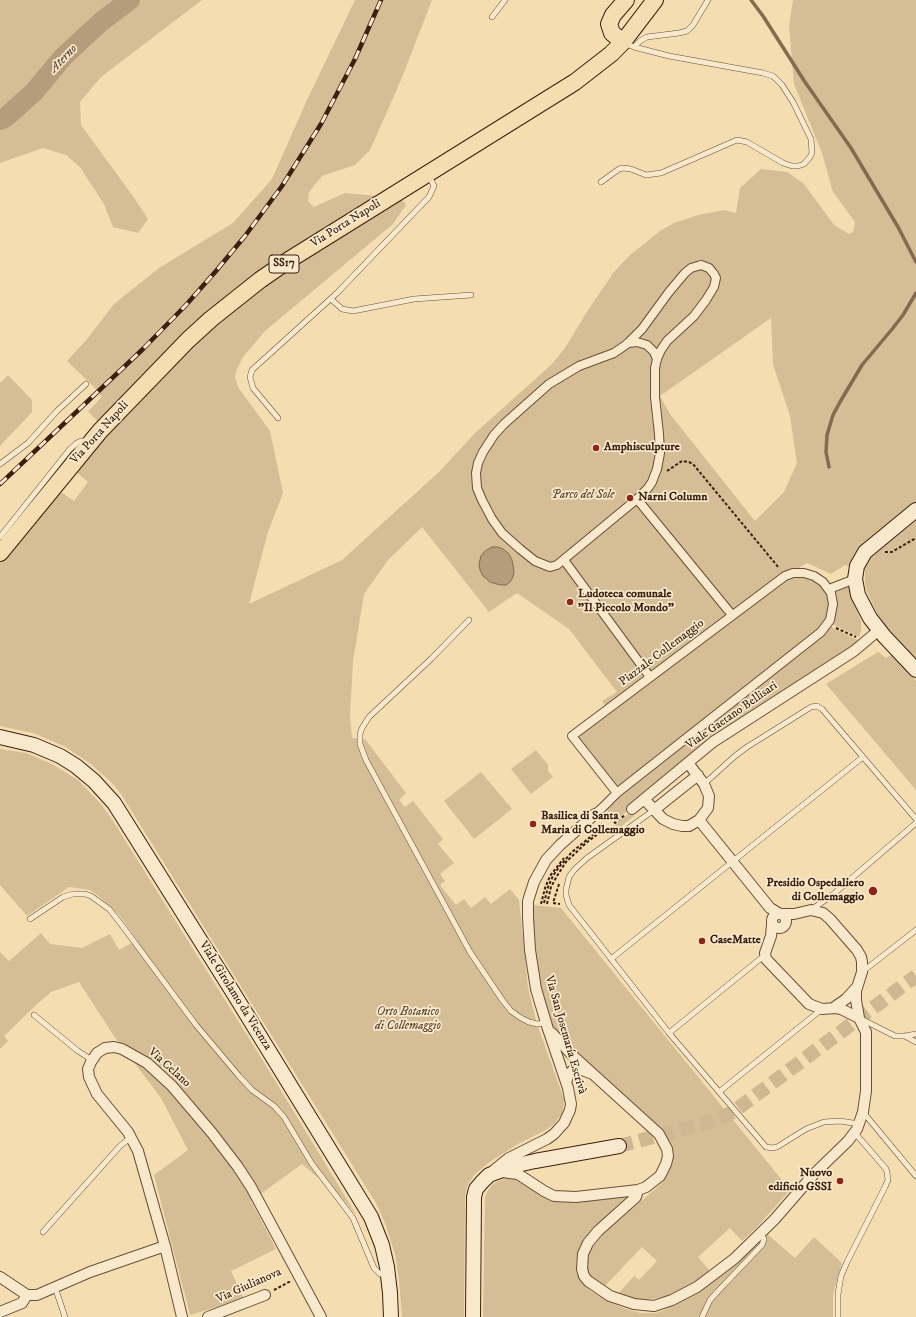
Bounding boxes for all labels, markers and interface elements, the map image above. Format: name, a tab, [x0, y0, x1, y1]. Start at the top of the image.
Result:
water label: Aterno	[47, 42, 81, 76]
street label: Via Porta Napoli	[308, 197, 384, 251]
road number: SS17	[269, 255, 299, 273]
street label: Via Porta Napoli	[68, 398, 132, 468]
place label: Amphisculpture	[604, 441, 680, 455]
marker: Amphisculpture	[591, 443, 601, 453]
park label: Parco del Sole	[552, 489, 614, 503]
place label: Narni Column	[638, 491, 707, 505]
marker: Narni Column	[625, 493, 635, 503]
place label: Ludoteca comunale "Il Piccolo Mondo"	[578, 588, 674, 616]
marker: Ludoteca comunale "Il Piccolo Mondo"	[565, 597, 575, 607]
street label: Piazzale Collemaggio	[617, 616, 707, 690]
street label: Viale Gaetano Bellisari	[683, 679, 781, 753]
place label: Basilica di Santa Maria di Collemaggio	[541, 810, 645, 838]
marker: Basilica di Santa Maria di Collemaggio	[528, 819, 538, 829]
place label: Presidio Ospedaliero di Collemaggio	[766, 877, 864, 905]
marker: Presidio Ospedaliero di Collemaggio	[867, 885, 879, 897]
place label: CaseMatte	[710, 934, 761, 948]
marker: CaseMatte	[697, 936, 707, 946]
street label: Viale Girolamo da Vicenza	[196, 939, 274, 1053]
street label: Via San Josemaría Escrivà	[541, 974, 589, 1096]
park label: Orto Botanico di Collemaggio	[375, 1006, 441, 1034]
street label: Via Celano	[145, 1045, 193, 1091]
place label: Nuovo edificio GSSI	[769, 1167, 832, 1195]
marker: Nuovo edificio GSSI	[835, 1176, 845, 1186]
street label: Via Giulianova	[214, 1265, 284, 1307]

